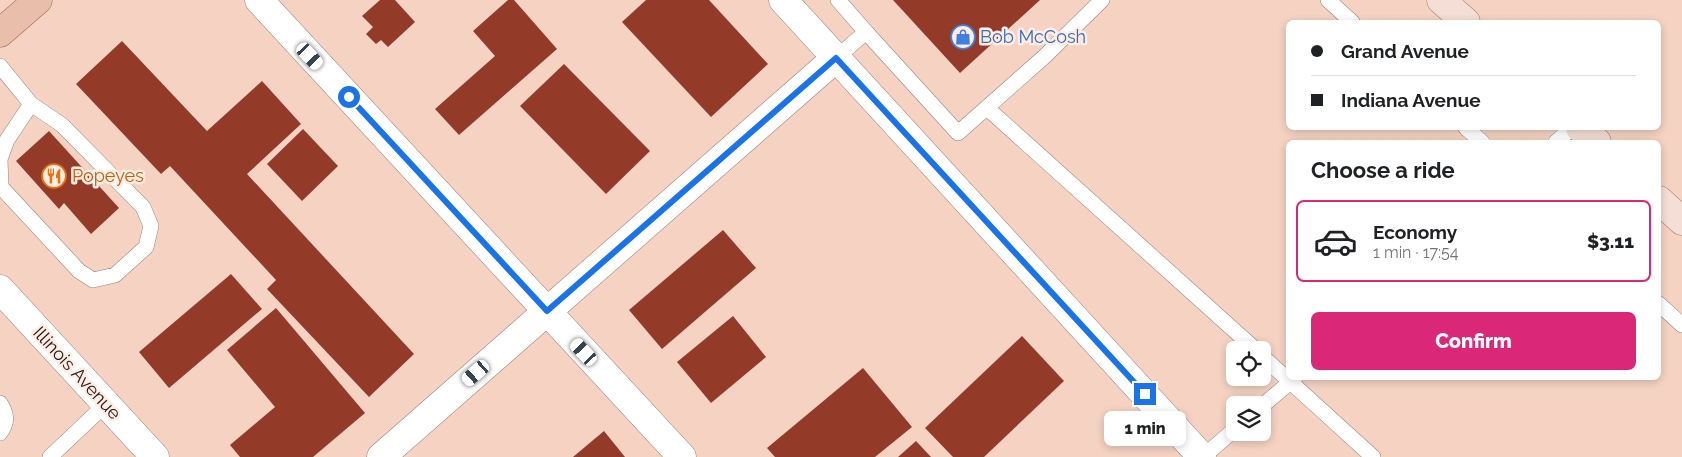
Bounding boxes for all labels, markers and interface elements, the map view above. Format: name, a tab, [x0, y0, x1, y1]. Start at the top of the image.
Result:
shop icon: Bob McCosh	[950, 24, 976, 50]
place label: Bob McCosh	[980, 26, 1086, 47]
car	[294, 40, 325, 72]
text: Grand Avenue	[1341, 40, 1469, 62]
route start	[338, 86, 360, 108]
text: Indiana Avenue	[1341, 89, 1481, 111]
text: Choose a ride	[1311, 157, 1455, 183]
restaurant icon: Popeyes	[41, 163, 67, 189]
place label: Popeyes	[72, 165, 144, 186]
icon: car	[1313, 219, 1358, 264]
text: Economy	[1373, 221, 1457, 243]
text: $3.11	[1587, 230, 1634, 252]
text: 1 min · 17:54	[1373, 243, 1458, 262]
button: Confirm	[1311, 312, 1636, 370]
street label: Illinois Avenue	[29, 322, 126, 424]
car	[568, 336, 599, 368]
map controls	[1226, 341, 1271, 441]
button: locate	[1226, 341, 1271, 386]
car	[459, 357, 492, 389]
route end	[1134, 383, 1156, 405]
button: layers	[1226, 396, 1271, 441]
callout: 1 min	[1104, 412, 1186, 446]
text: 1 min	[1124, 419, 1166, 438]

